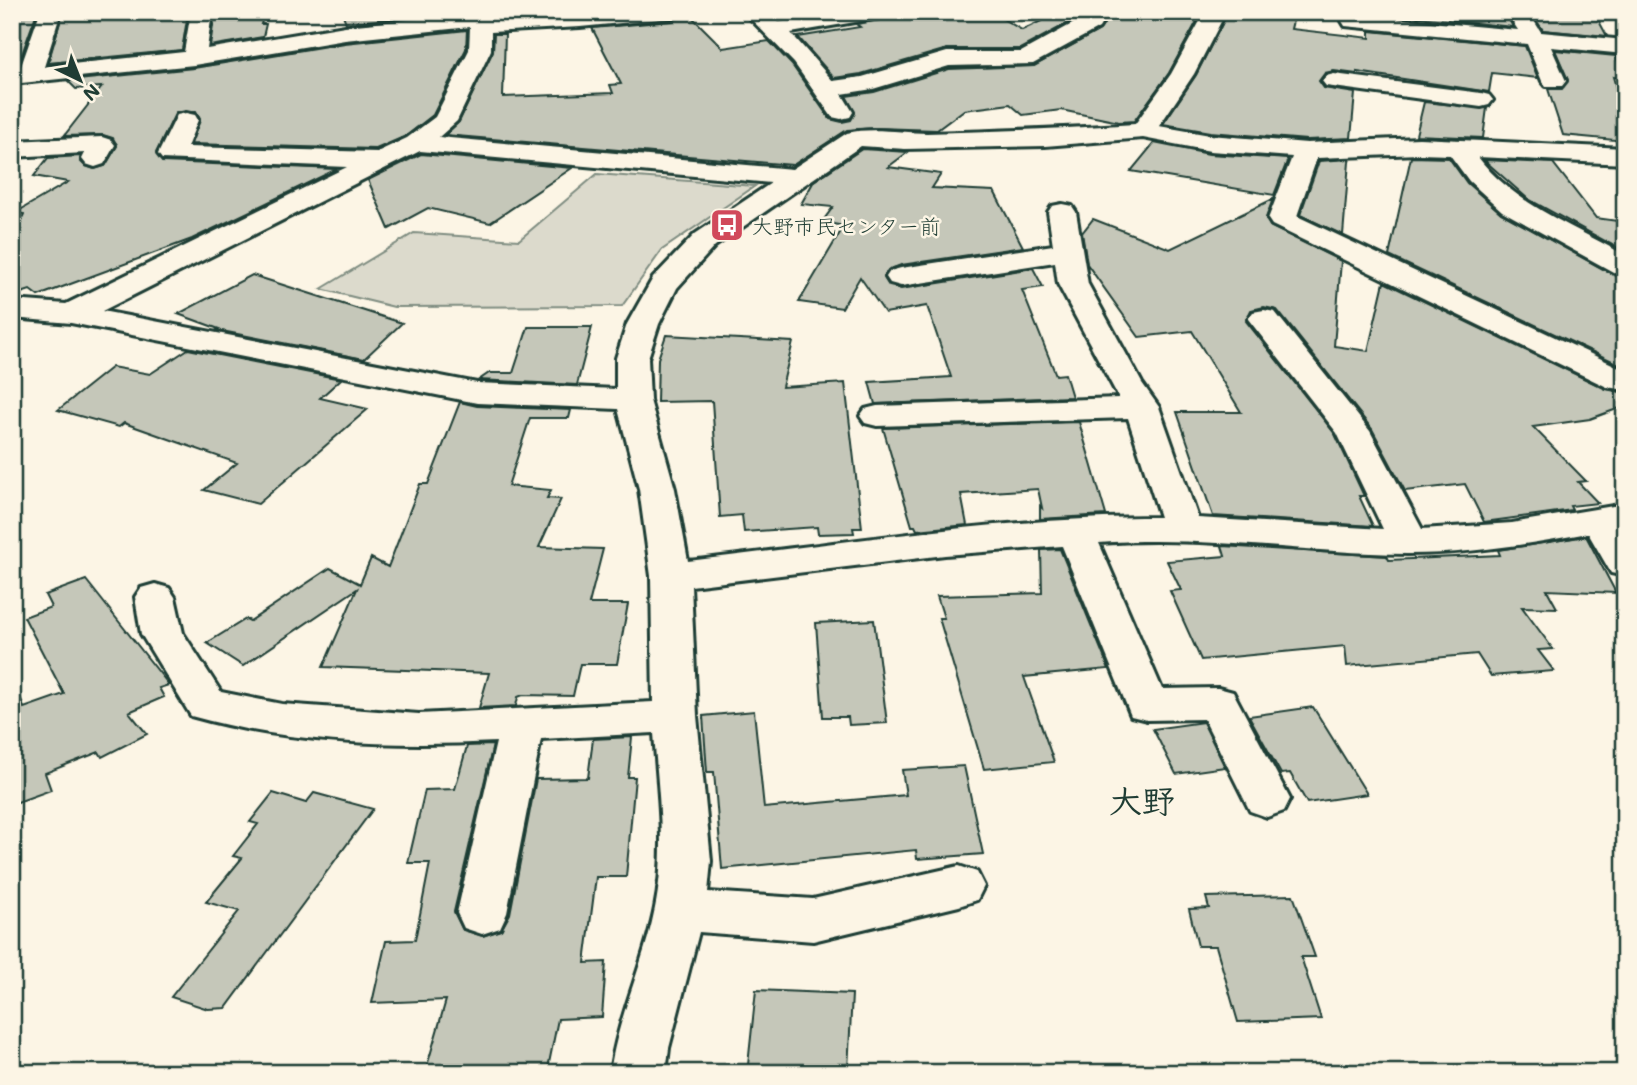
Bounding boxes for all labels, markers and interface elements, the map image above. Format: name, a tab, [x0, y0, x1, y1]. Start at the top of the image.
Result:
north arrow	[46, 46, 116, 116]
text: N	[78, 79, 106, 107]
bus stop icon: 大野市民センター前	[708, 206, 746, 244]
place label: 大野市民センター前	[752, 212, 940, 239]
district label: 大野	[1109, 778, 1175, 821]

